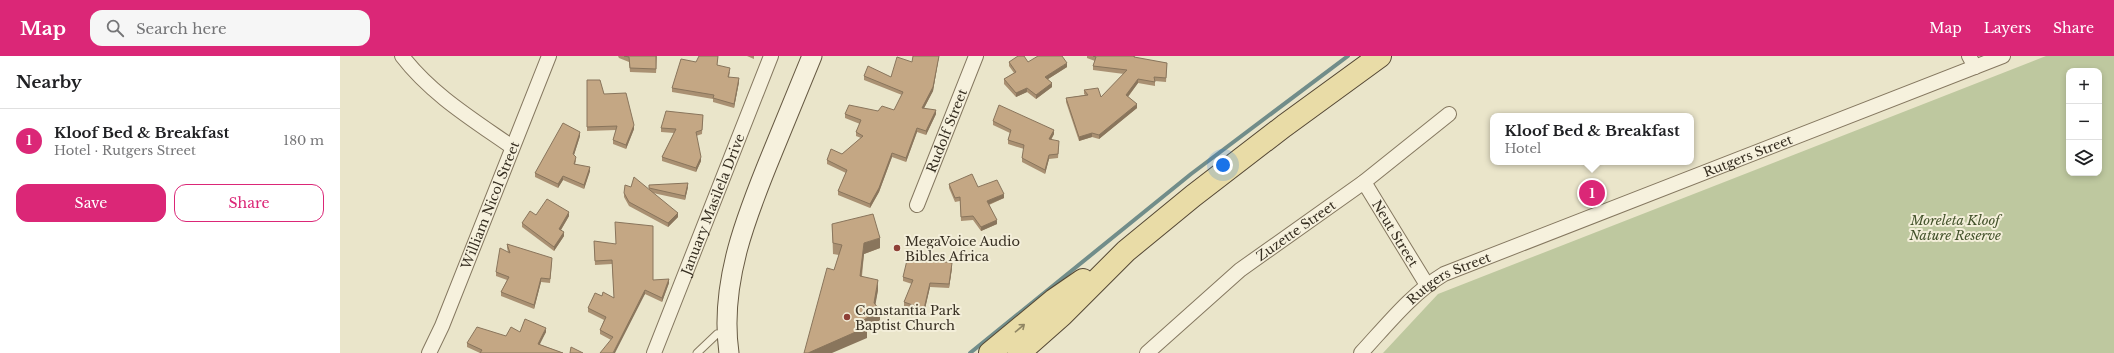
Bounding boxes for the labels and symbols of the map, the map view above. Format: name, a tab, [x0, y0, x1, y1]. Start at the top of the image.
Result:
street label: Rudolf Street	[922, 86, 971, 175]
street label: January Masilela Drive	[676, 131, 748, 279]
street label: Rutgers Street	[1701, 131, 1795, 181]
street label: William Nicol Street	[457, 139, 523, 272]
your location	[1213, 155, 1233, 175]
pin: 1	[1579, 178, 1605, 208]
street label: Zuzette Street	[1253, 196, 1339, 264]
street label: Neut Street	[1368, 197, 1422, 270]
park label: Moreleta Kloof Nature Reserve	[1908, 212, 2003, 244]
place label: MegaVoice Audio Bibles Africa	[905, 233, 1020, 265]
marker: MegaVoice Audio Bibles Africa	[892, 243, 902, 253]
street label: Rutgers Street	[1403, 248, 1493, 308]
place label: Constantia Park Baptist Church	[855, 302, 960, 334]
marker: Constantia Park Baptist Church	[842, 312, 852, 322]
one-way arrow	[1015, 324, 1025, 333]

